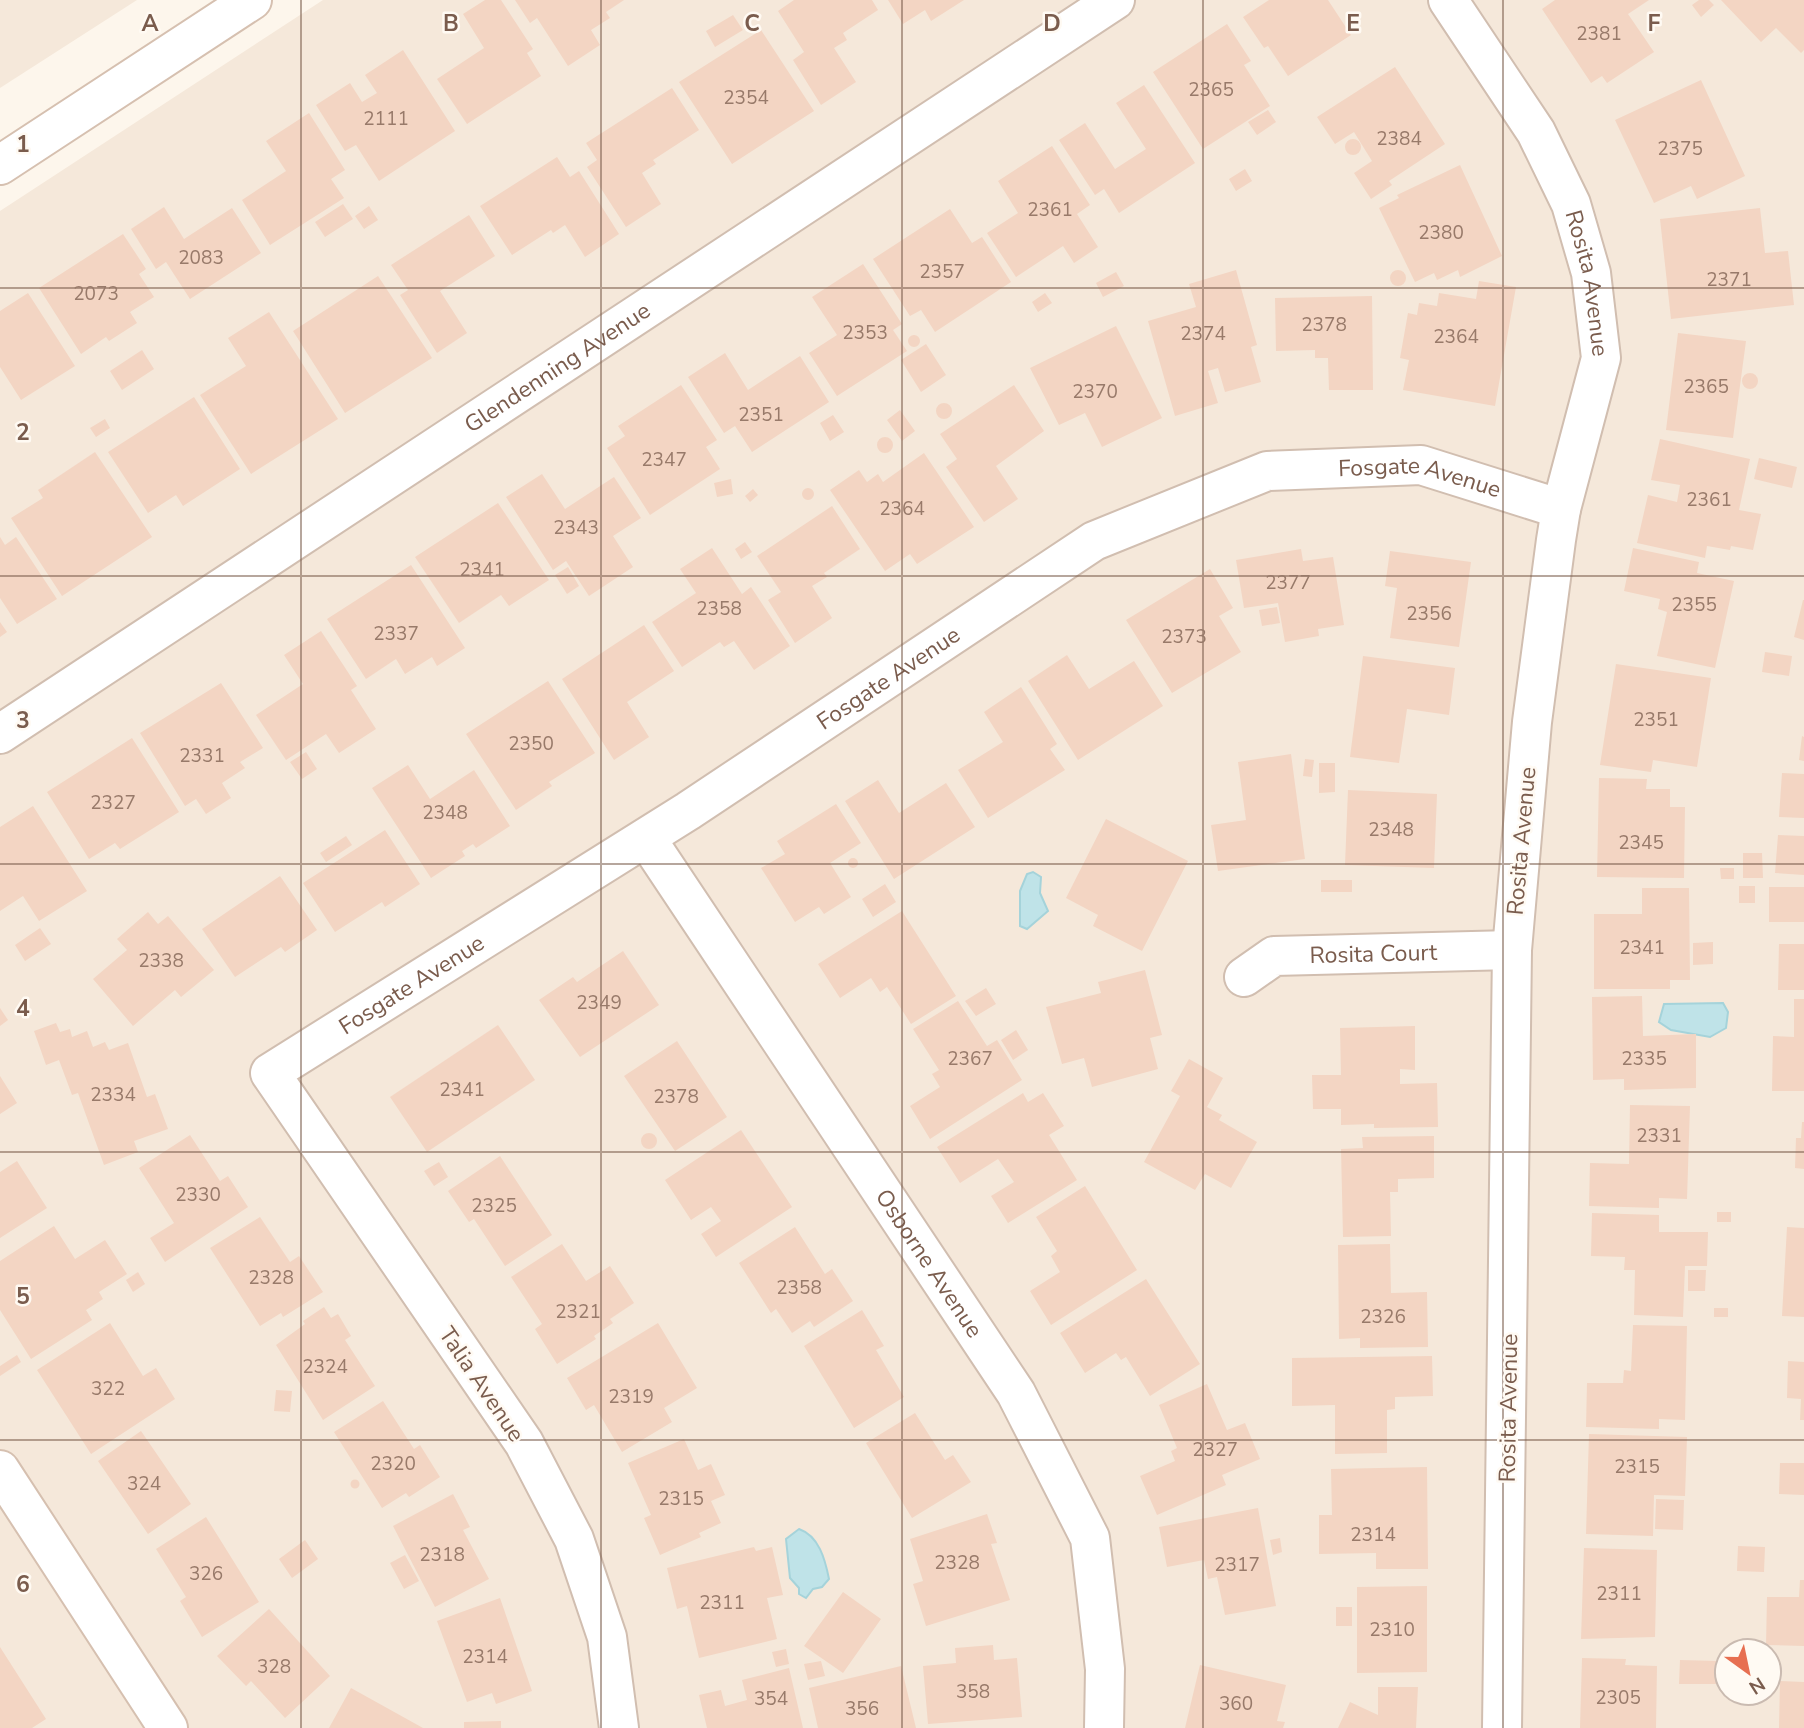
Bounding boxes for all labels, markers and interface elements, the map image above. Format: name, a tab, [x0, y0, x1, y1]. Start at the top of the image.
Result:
text: A	[141, 8, 159, 39]
text: B	[443, 8, 459, 39]
text: C	[744, 8, 760, 39]
text: D	[1043, 8, 1061, 39]
text: E	[1346, 8, 1360, 39]
text: F	[1648, 8, 1661, 39]
house number: 2381	[1576, 21, 1622, 47]
house number: 2365	[1188, 77, 1234, 103]
house number: 2354	[723, 85, 769, 111]
house number: 2111	[363, 106, 409, 132]
house number: 2384	[1376, 126, 1422, 152]
text: 1	[16, 129, 30, 160]
house number: 2375	[1657, 136, 1703, 162]
house number: 2361	[1027, 197, 1073, 223]
street label: Rosita Avenue	[1558, 206, 1616, 358]
house number: 2380	[1418, 220, 1464, 246]
house number: 2083	[178, 245, 224, 271]
house number: 2357	[919, 259, 965, 285]
house number: 2371	[1706, 267, 1752, 293]
house number: 2073	[73, 281, 119, 307]
street label: Glendenning Avenue	[458, 295, 656, 440]
house number: 2378	[1301, 312, 1347, 338]
house number: 2353	[842, 320, 888, 346]
house number: 2374	[1180, 321, 1226, 347]
house number: 2364	[1433, 324, 1479, 350]
house number: 2365	[1683, 374, 1729, 400]
house number: 2370	[1072, 379, 1118, 405]
house number: 2351	[738, 402, 784, 428]
text: 2	[16, 417, 30, 448]
house number: 2347	[641, 447, 687, 473]
street label: Fosgate Avenue	[1338, 450, 1505, 505]
house number: 2361	[1686, 487, 1732, 513]
house number: 2364	[879, 496, 925, 522]
house number: 2343	[553, 515, 599, 541]
house number: 2341	[459, 557, 505, 583]
house number: 2377	[1265, 570, 1311, 596]
house number: 2355	[1671, 592, 1717, 618]
house number: 2358	[696, 596, 742, 622]
house number: 2356	[1406, 601, 1452, 627]
street label: Fosgate Avenue	[811, 619, 966, 737]
house number: 2337	[373, 621, 419, 647]
house number: 2373	[1161, 624, 1207, 650]
text: 3	[16, 705, 30, 736]
house number: 2351	[1633, 707, 1679, 733]
house number: 2350	[508, 731, 554, 757]
house number: 2331	[179, 743, 225, 769]
street label: Rosita Avenue	[1500, 766, 1543, 916]
house number: 2327	[90, 790, 136, 816]
house number: 2348	[422, 800, 468, 826]
house number: 2348	[1368, 817, 1414, 843]
house number: 2345	[1618, 830, 1664, 856]
street label: Fosgate Avenue	[333, 928, 490, 1042]
house number: 2341	[1619, 935, 1665, 961]
street label: Rosita Court	[1309, 937, 1439, 971]
house number: 2338	[138, 948, 184, 974]
house number: 2349	[576, 990, 622, 1016]
text: 4	[16, 993, 30, 1024]
house number: 2367	[947, 1046, 993, 1072]
house number: 2335	[1621, 1046, 1667, 1072]
house number: 2341	[439, 1077, 485, 1103]
house number: 2334	[90, 1082, 136, 1108]
house number: 2378	[653, 1084, 699, 1110]
house number: 2331	[1636, 1123, 1682, 1149]
house number: 2330	[175, 1182, 221, 1208]
street label: Osborne Avenue	[868, 1183, 990, 1344]
house number: 2325	[471, 1193, 517, 1219]
house number: 2328	[248, 1265, 294, 1291]
house number: 2358	[776, 1275, 822, 1301]
text: 5	[16, 1281, 30, 1312]
house number: 2321	[555, 1299, 601, 1325]
house number: 2326	[1360, 1304, 1406, 1330]
street label: Talia Avenue	[432, 1321, 532, 1448]
street label: Rosita Avenue	[1492, 1333, 1525, 1483]
house number: 2324	[302, 1354, 348, 1380]
house number: 322	[91, 1376, 125, 1402]
house number: 2319	[608, 1384, 654, 1410]
house number: 2327	[1192, 1437, 1238, 1463]
house number: 2320	[370, 1451, 416, 1477]
house number: 2315	[1614, 1454, 1660, 1480]
house number: 324	[127, 1471, 161, 1497]
house number: 2315	[658, 1486, 704, 1512]
house number: 2314	[1350, 1522, 1396, 1548]
house number: 2318	[419, 1542, 465, 1568]
house number: 2328	[934, 1550, 980, 1576]
house number: 2317	[1214, 1552, 1260, 1578]
house number: 326	[189, 1561, 223, 1587]
text: 6	[16, 1569, 30, 1600]
house number: 2311	[1596, 1581, 1642, 1607]
house number: 2311	[699, 1590, 745, 1616]
house number: 2310	[1369, 1617, 1415, 1643]
north arrow	[1713, 1637, 1783, 1707]
house number: 2314	[462, 1644, 508, 1670]
house number: 328	[257, 1654, 291, 1680]
text: N	[1744, 1671, 1770, 1700]
house number: 358	[956, 1679, 990, 1705]
house number: 2305	[1595, 1685, 1641, 1711]
house number: 354	[754, 1686, 788, 1712]
house number: 360	[1219, 1691, 1253, 1717]
house number: 356	[845, 1696, 879, 1722]

